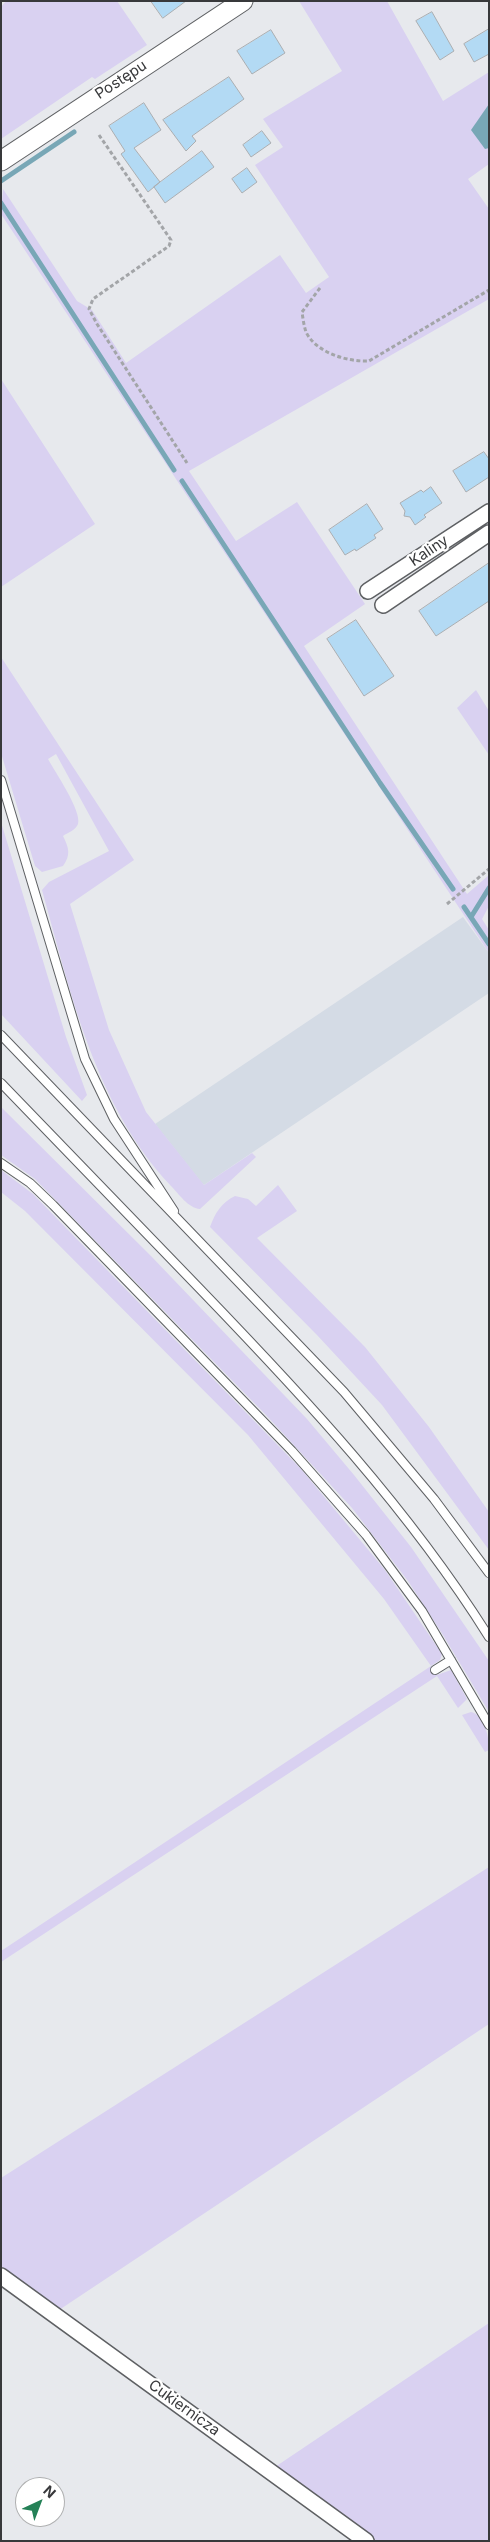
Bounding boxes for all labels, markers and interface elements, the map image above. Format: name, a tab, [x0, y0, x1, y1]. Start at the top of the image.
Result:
street label: Postępu	[92, 57, 150, 103]
street label: Kaliny	[406, 532, 452, 570]
street label: Cukiernicza	[145, 2376, 223, 2440]
north arrow	[15, 2477, 65, 2527]
text: N	[40, 2482, 60, 2501]

